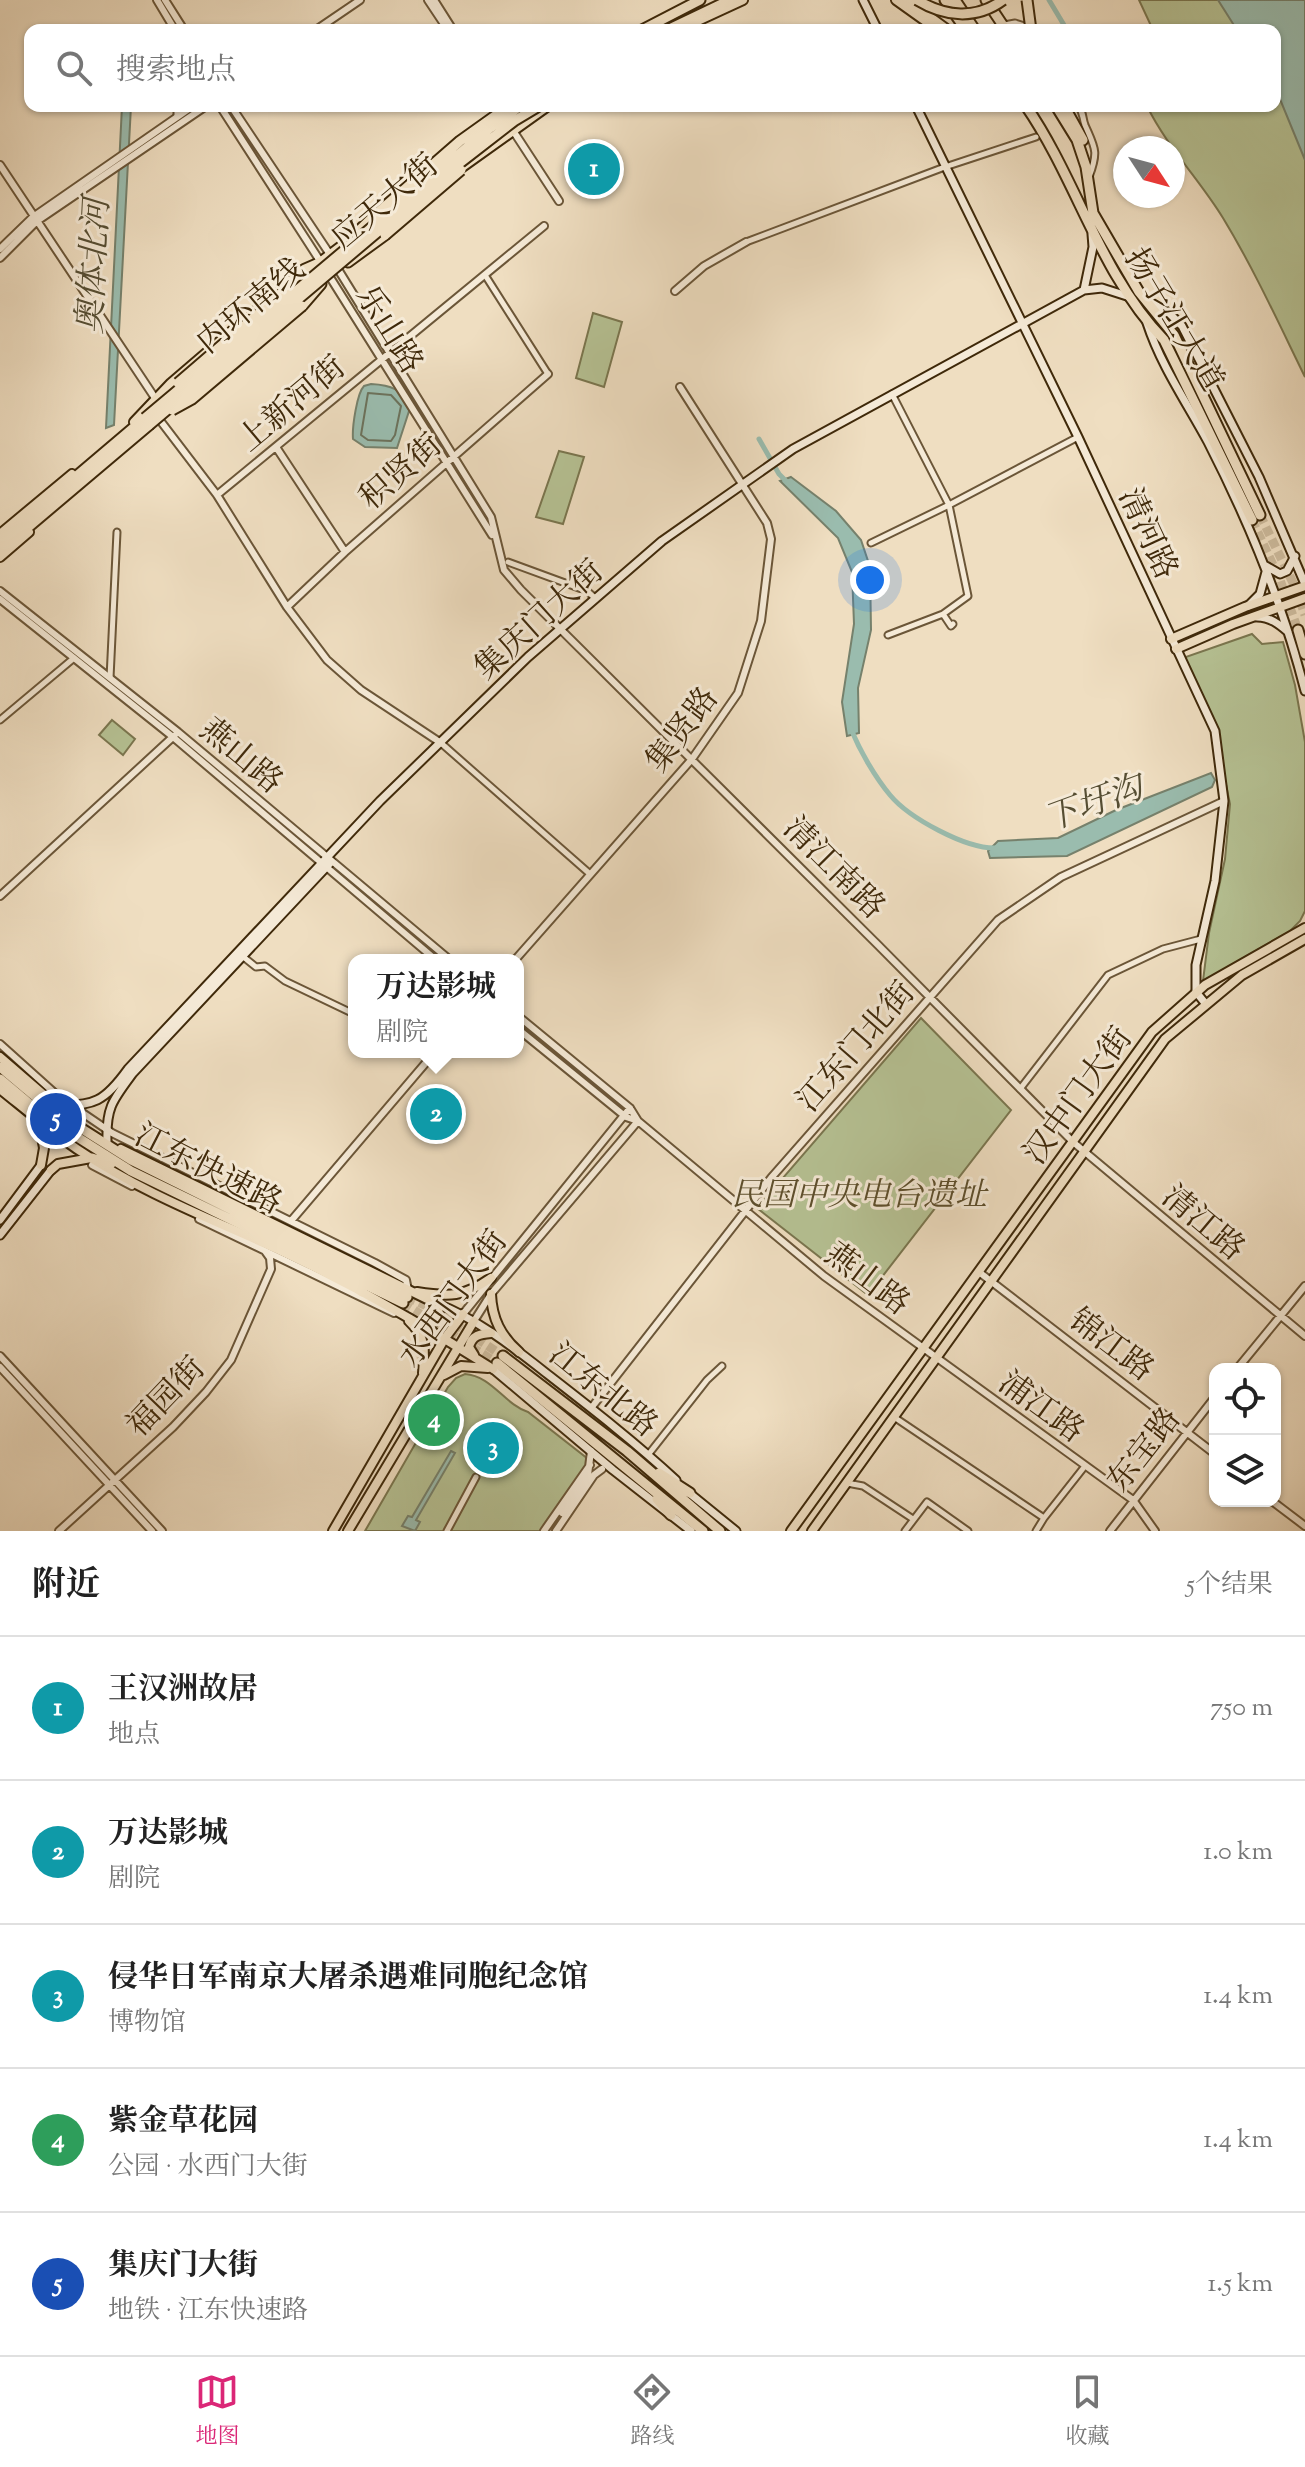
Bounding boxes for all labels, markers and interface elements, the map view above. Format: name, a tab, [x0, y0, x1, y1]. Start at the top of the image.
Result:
search box	[24, 24, 1281, 112]
icon: search	[52, 46, 96, 90]
text: 搜索地点	[116, 50, 236, 93]
north arrow	[1113, 136, 1185, 208]
pin: 1	[568, 139, 620, 199]
street label: 应天大街	[322, 145, 450, 262]
water label: 奥体北河	[67, 191, 124, 335]
street label: 扬子江大道	[1112, 240, 1233, 401]
street label: 内环南线	[188, 249, 316, 366]
street label: 乐山路	[343, 278, 432, 383]
street label: 上新河街	[229, 347, 357, 464]
street label: 积贤街	[351, 424, 453, 522]
street label: 清河路	[1105, 481, 1187, 587]
street label: 集庆门大街	[465, 551, 615, 692]
your location	[850, 560, 890, 600]
street label: 集贤路	[636, 679, 731, 783]
street label: 燕山路	[189, 709, 292, 806]
water label: 下圩沟	[1038, 763, 1155, 846]
street label: 清江南路	[771, 808, 894, 931]
popup	[348, 954, 524, 1058]
text: 万达影城	[376, 967, 496, 1010]
street label: 江东门北街	[787, 972, 927, 1123]
text: 剧院	[376, 1015, 428, 1052]
street label: 汉中门大街	[1014, 1019, 1145, 1175]
pin: 2	[410, 1084, 462, 1144]
pin: 5	[30, 1089, 82, 1149]
street label: 江东快速路	[126, 1114, 289, 1227]
park label: 民国中央电台遗址	[731, 1174, 989, 1220]
street label: 清江路	[1151, 1176, 1254, 1273]
street label: 水西门大街	[389, 1222, 520, 1378]
street label: 燕山路	[814, 1233, 918, 1328]
street label: 锦江路	[1058, 1299, 1162, 1394]
street label: 江东北路	[538, 1333, 666, 1449]
street label: 福园街	[117, 1348, 217, 1449]
street label: 浦江路	[988, 1362, 1093, 1455]
map controls	[1209, 1363, 1281, 1507]
button: locate	[1209, 1363, 1281, 1435]
pin: 4	[408, 1390, 460, 1450]
street label: 东宝路	[1098, 1399, 1193, 1503]
pin: 3	[467, 1418, 519, 1478]
button: layers	[1209, 1435, 1281, 1507]
text: 附近	[32, 1562, 100, 1611]
text: 5个结果	[1186, 1567, 1273, 1604]
text: 王汉洲故居	[108, 1669, 258, 1712]
text: 1	[54, 1690, 62, 1727]
text: 750 m	[1210, 1690, 1273, 1727]
text: 地点	[108, 1717, 160, 1754]
text: 万达影城	[108, 1813, 228, 1856]
text: 2	[52, 1834, 64, 1871]
text: 1.0 km	[1203, 1834, 1273, 1871]
text: 剧院	[108, 1861, 160, 1898]
text: 侵华日军南京大屠杀遇难同胞纪念馆	[108, 1957, 588, 2000]
text: 3	[53, 1978, 63, 2015]
text: 1.4 km	[1203, 1978, 1273, 2015]
text: 博物馆	[108, 2005, 186, 2042]
text: 紫金草花园	[108, 2101, 258, 2144]
text: 4	[51, 2122, 65, 2159]
text: 1.4 km	[1203, 2122, 1273, 2159]
text: 公园 · 水西门大街	[108, 2149, 308, 2186]
text: 集庆门大街	[108, 2245, 258, 2288]
text: 5	[54, 2266, 62, 2303]
text: 1.5 km	[1208, 2266, 1273, 2303]
text: 地铁 · 江东快速路	[108, 2293, 308, 2330]
tab: 地图	[195, 2370, 240, 2454]
tab: 路线	[630, 2370, 675, 2454]
tab: 收藏	[1065, 2370, 1110, 2454]

